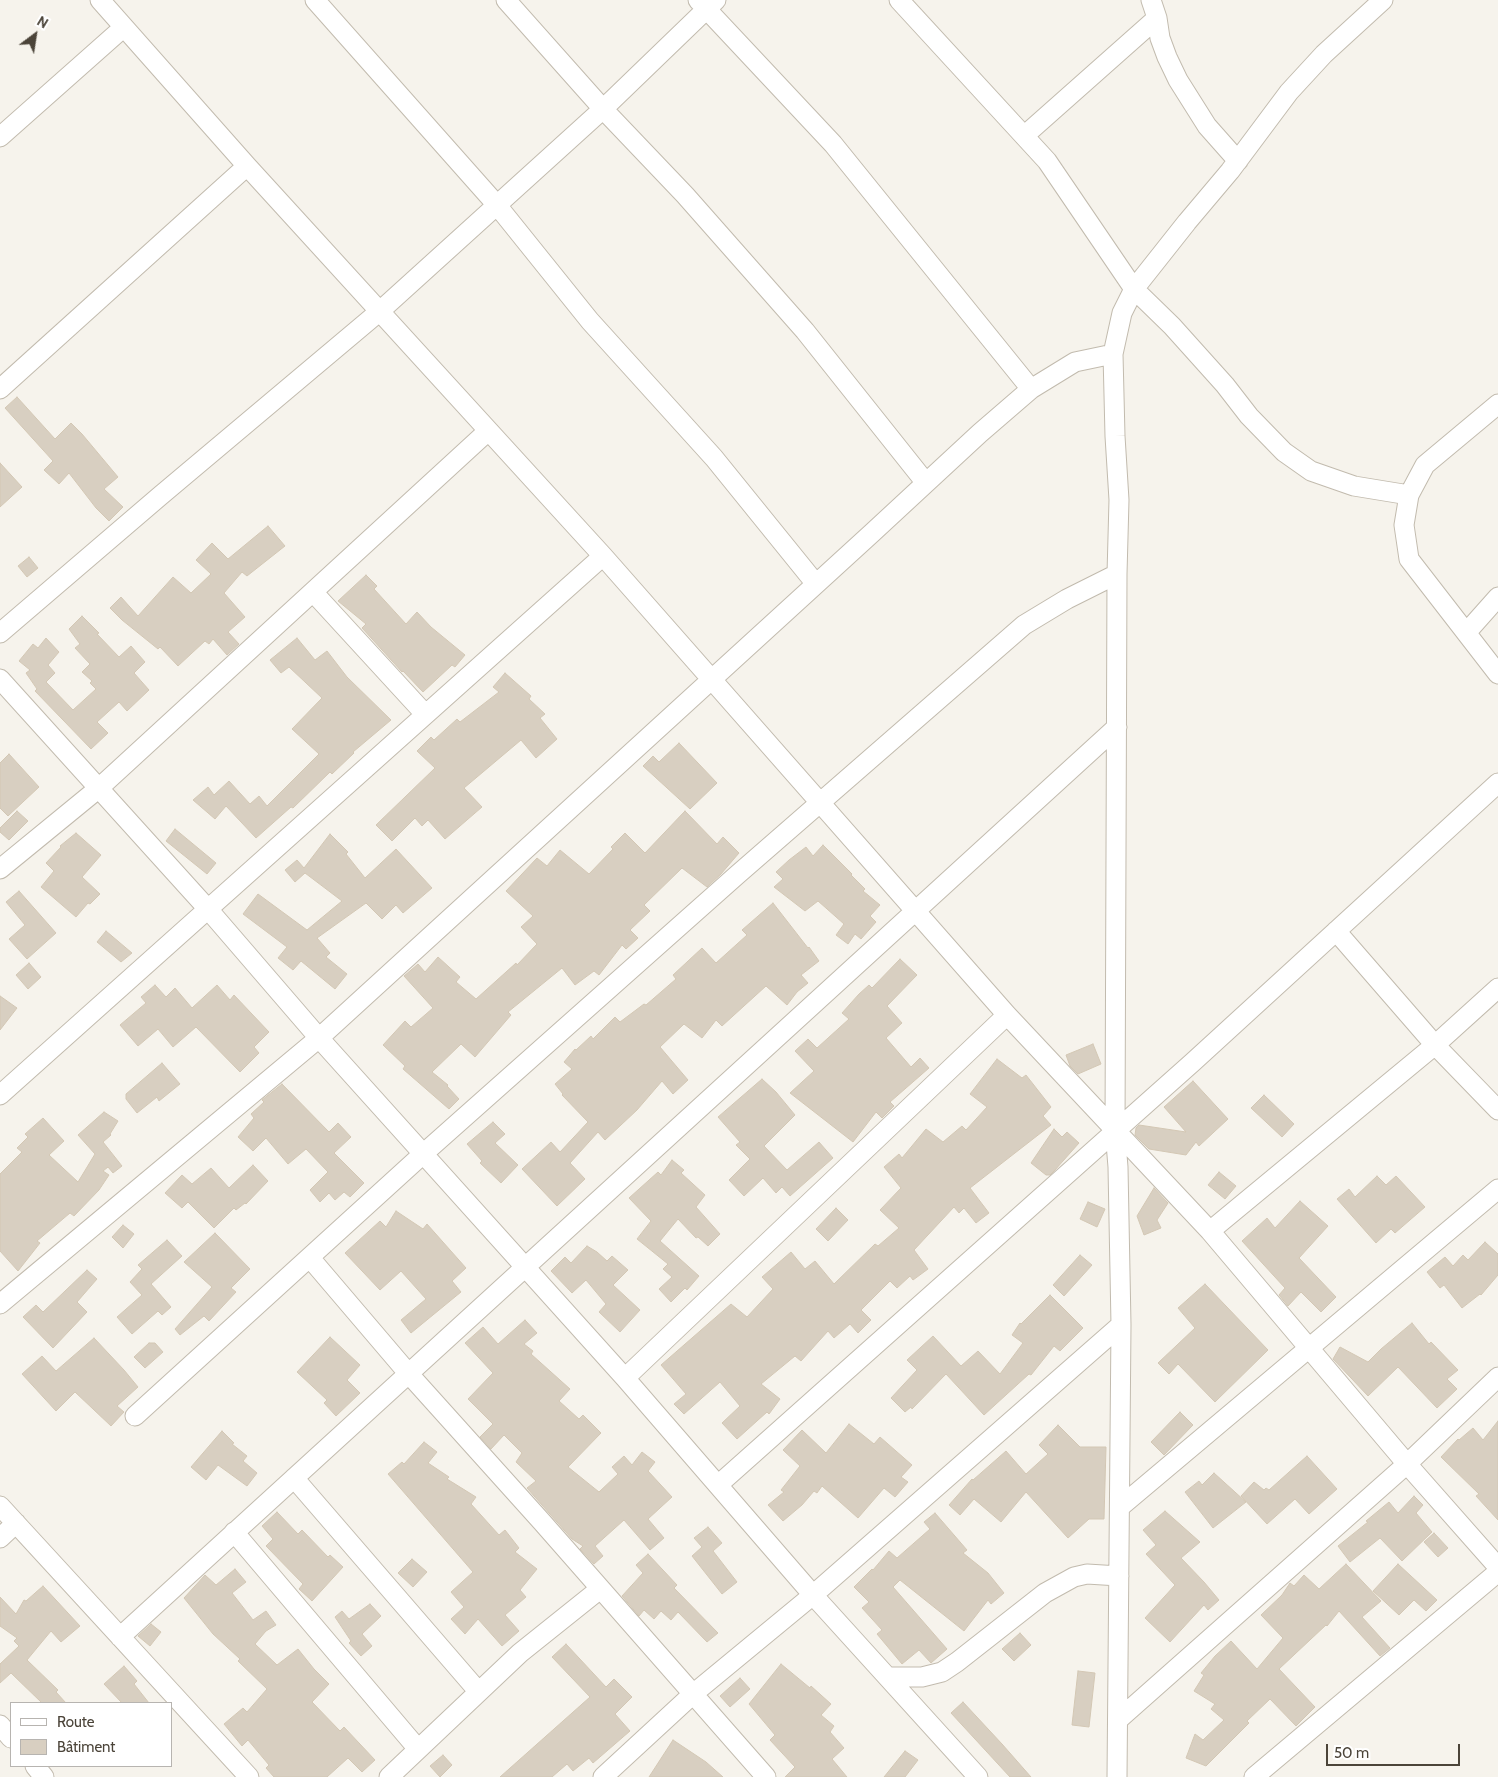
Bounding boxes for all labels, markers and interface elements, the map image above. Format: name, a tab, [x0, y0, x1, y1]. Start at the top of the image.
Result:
north arrow	[10, 10, 60, 60]
text: N	[34, 12, 52, 32]
legend	[10, 1702, 172, 1767]
text: Route	[57, 1713, 95, 1731]
scale bar	[1328, 1734, 1462, 1766]
text: Bâtiment	[57, 1738, 115, 1756]
text: 50 m	[1334, 1744, 1369, 1762]

